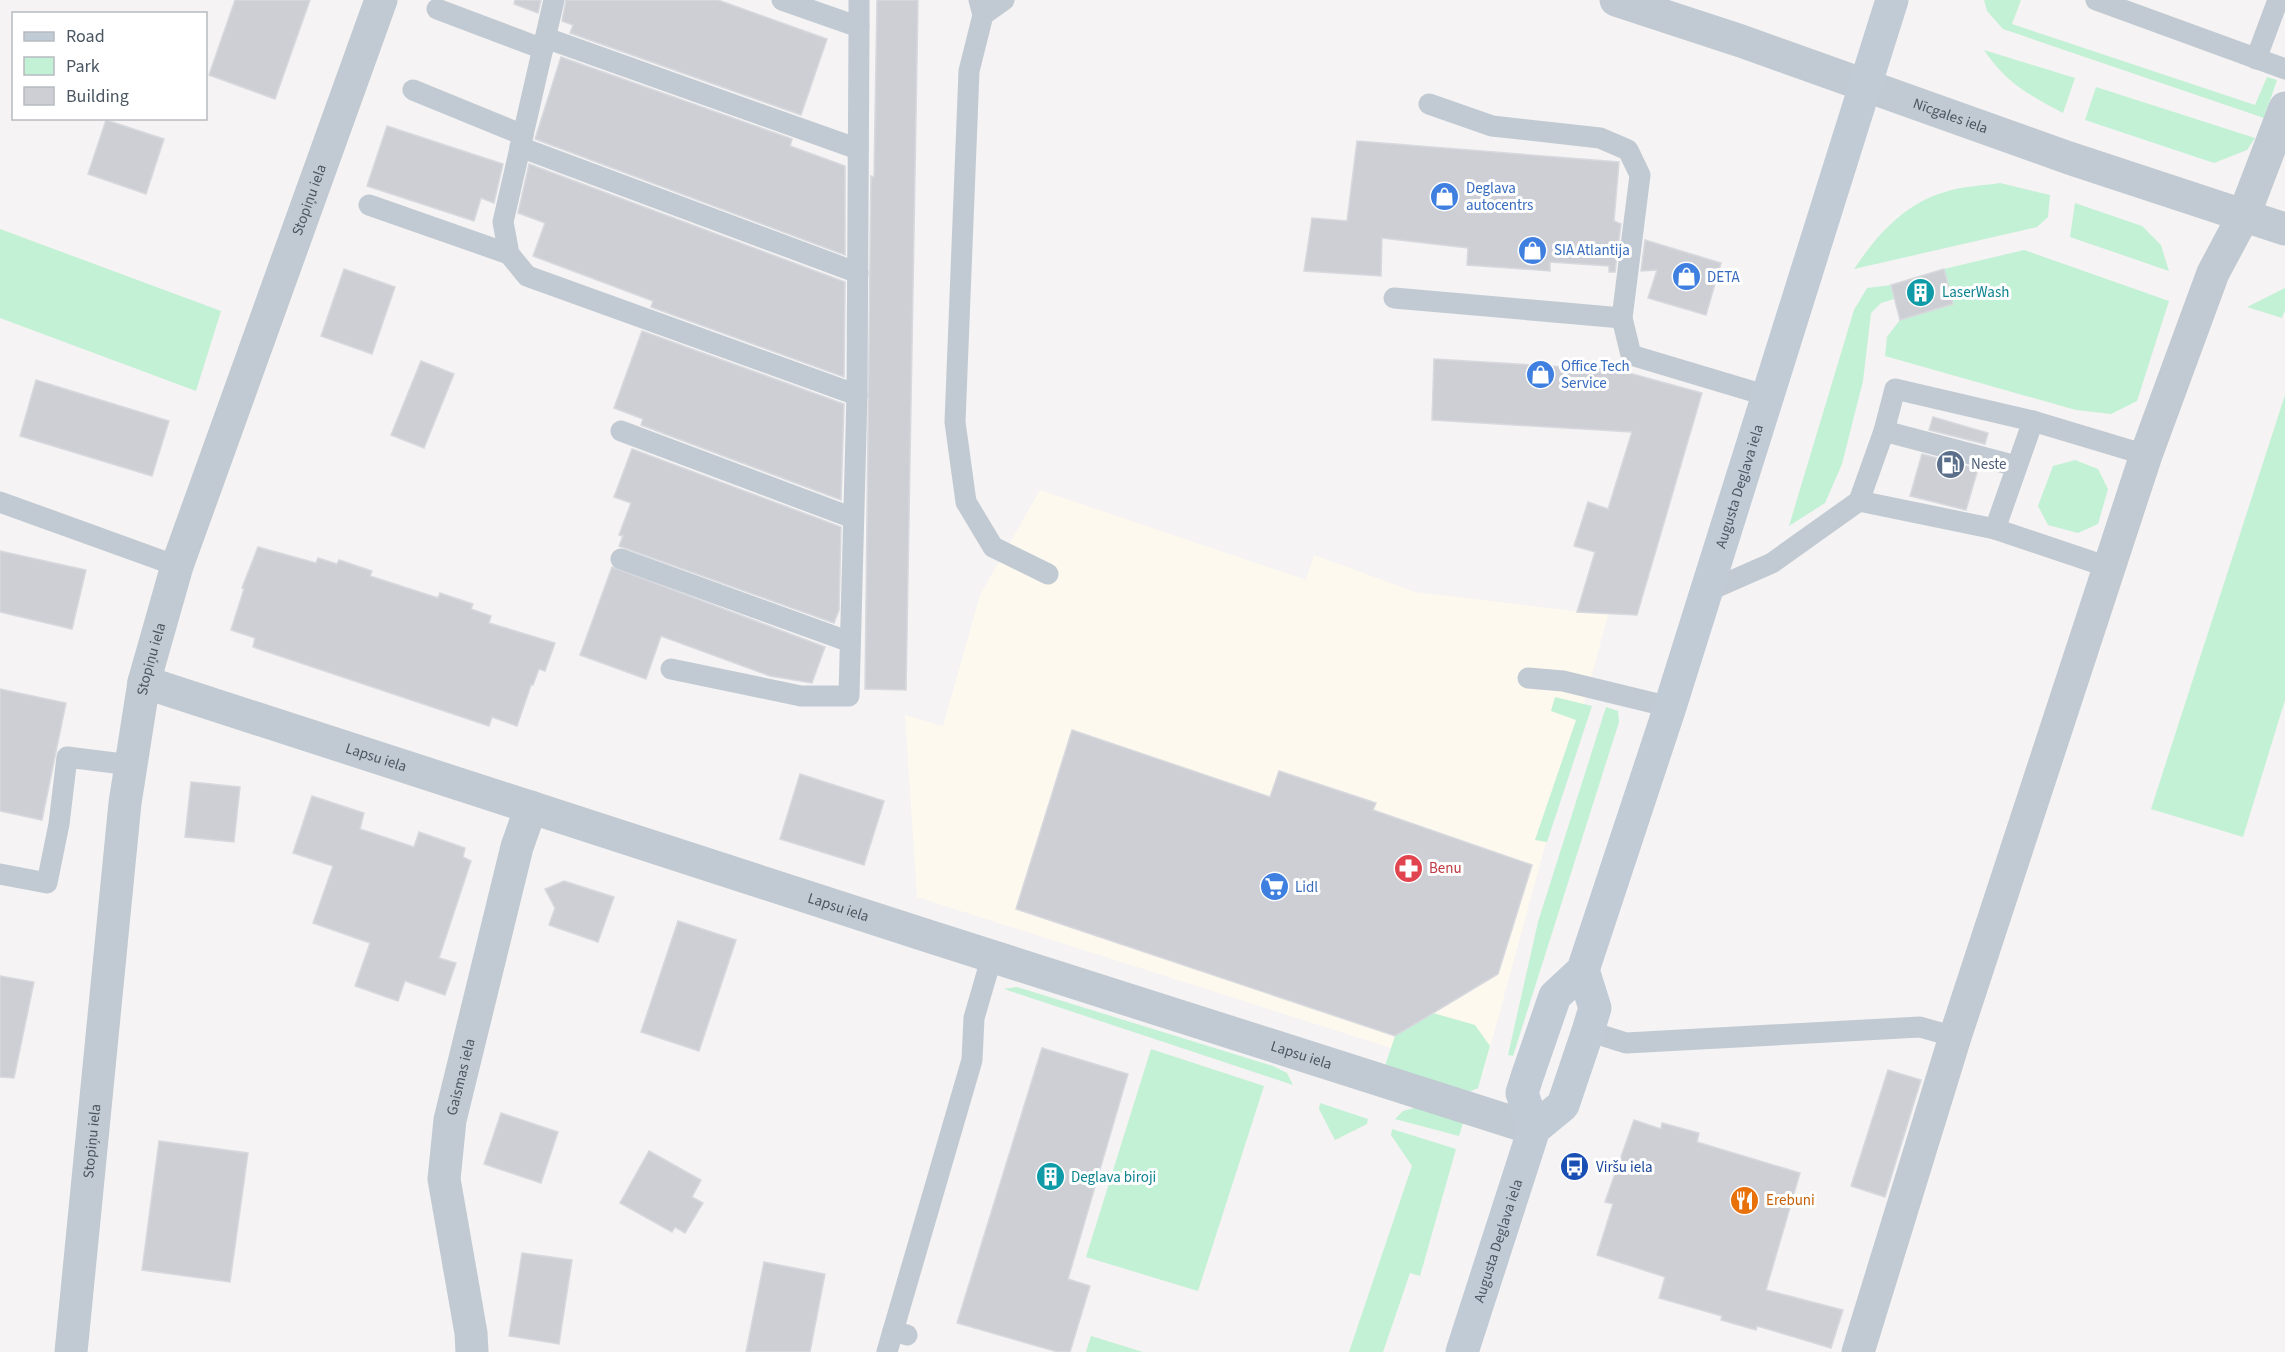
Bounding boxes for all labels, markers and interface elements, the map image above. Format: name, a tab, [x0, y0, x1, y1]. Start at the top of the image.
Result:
legend	[12, 12, 207, 120]
text: Road	[66, 24, 105, 49]
text: Park	[66, 54, 100, 79]
text: Building	[66, 84, 129, 109]
street label: Nīcgales iela	[1910, 93, 1991, 139]
street label: Stopiņu iela	[286, 161, 332, 238]
place label: Deglava autocentrs	[1466, 178, 1533, 216]
shop icon: Deglava autocentrs	[1429, 181, 1461, 213]
shop icon: SIA Atlantija	[1517, 234, 1549, 266]
place label: SIA Atlantija	[1554, 240, 1630, 261]
shop icon: DETA	[1670, 261, 1702, 293]
place label: DETA	[1707, 267, 1741, 288]
building icon: LaserWash	[1905, 276, 1937, 308]
place label: LaserWash	[1942, 282, 2009, 303]
place label: Office Tech Service	[1561, 356, 1630, 394]
shop icon: Office Tech Service	[1524, 359, 1556, 391]
street label: Augusta Deglava iela	[1710, 422, 1769, 551]
fuel station icon: Neste	[1934, 448, 1966, 480]
place label: Neste	[1971, 454, 2006, 475]
street label: Stopiņu iela	[132, 620, 171, 697]
street label: Lapsu iela	[343, 737, 409, 777]
pharmacy icon: Benu	[1392, 852, 1424, 884]
place label: Benu	[1429, 858, 1462, 879]
supermarket icon: Lidl	[1258, 871, 1290, 903]
place label: Lidl	[1295, 877, 1318, 898]
street label: Lapsu iela	[805, 887, 872, 927]
street label: Lapsu iela	[1268, 1035, 1335, 1075]
street label: Gaismas iela	[441, 1036, 480, 1118]
street label: Stopiņu iela	[78, 1103, 106, 1179]
bus stop icon: Viršu iela	[1559, 1151, 1591, 1183]
place label: Viršu iela	[1596, 1157, 1653, 1178]
building icon: Deglava biroji	[1034, 1161, 1066, 1193]
place label: Deglava biroji	[1071, 1167, 1156, 1188]
street label: Augusta Deglava iela	[1468, 1176, 1528, 1305]
restaurant icon: Erebuni	[1729, 1184, 1761, 1216]
place label: Erebuni	[1766, 1190, 1815, 1211]

